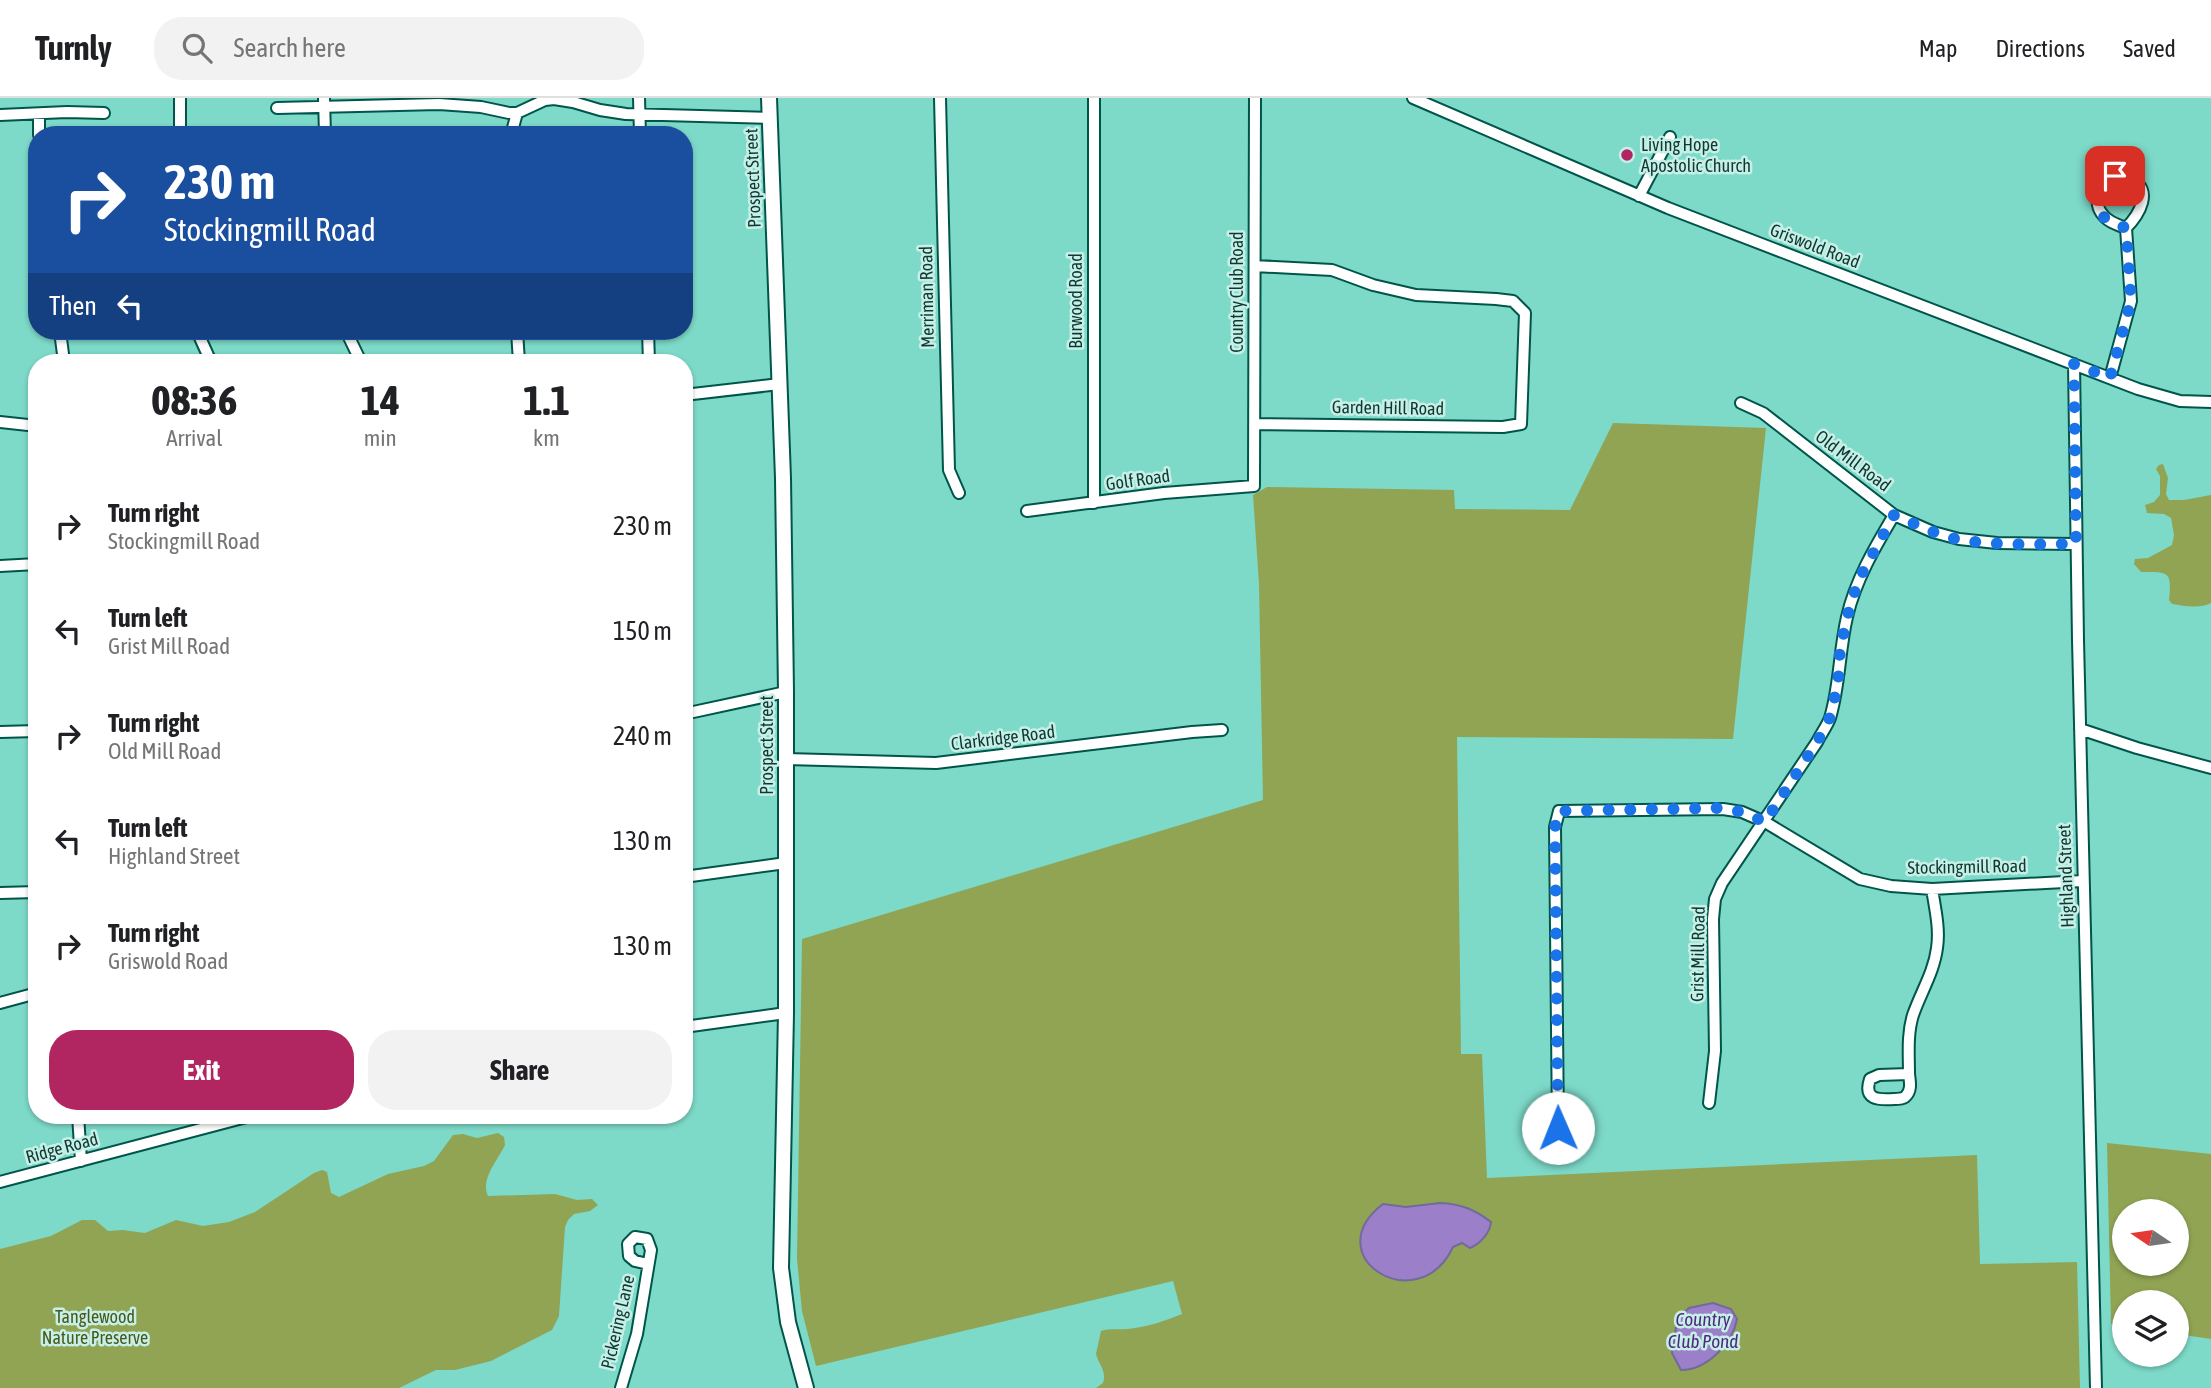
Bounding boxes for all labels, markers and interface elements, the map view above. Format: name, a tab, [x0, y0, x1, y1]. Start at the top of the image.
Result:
search box	[154, 17, 644, 80]
text: Turnly	[35, 29, 112, 67]
icon: search	[178, 29, 216, 67]
text: Search here	[234, 33, 346, 63]
text: Map	[1919, 35, 1957, 62]
text: Directions	[1995, 35, 2085, 62]
text: Saved	[2123, 35, 2176, 62]
street label: Prospect Street	[740, 128, 765, 228]
place label: Living Hope Apostolic Church	[1641, 134, 1751, 176]
pin	[2085, 146, 2145, 206]
marker: Living Hope Apostolic Church	[1619, 147, 1635, 163]
text: 230 m	[164, 153, 275, 209]
icon: right	[49, 154, 140, 245]
icon: arrive	[2096, 157, 2134, 195]
text: Stockingmill Road	[164, 211, 376, 248]
street label: Griswold Road	[1767, 219, 1863, 272]
street label: Country Club Road	[1226, 231, 1247, 353]
street label: Merriman Road	[915, 246, 938, 348]
street label: Burwood Road	[1065, 253, 1086, 349]
icon: left	[111, 287, 149, 325]
text: Then	[49, 291, 97, 321]
text: 08:36	[151, 376, 237, 424]
text: 14	[360, 376, 400, 424]
text: 1.1	[523, 376, 570, 424]
street label: Garden Hill Road	[1332, 396, 1444, 419]
text: Arrival	[166, 425, 222, 451]
text: min	[364, 425, 397, 451]
text: km	[533, 425, 560, 451]
street label: Old Mill Road	[1812, 426, 1895, 496]
street label: Golf Road	[1104, 465, 1171, 494]
text: Turn right	[108, 498, 199, 528]
icon: right	[49, 507, 87, 545]
text: 230 m	[613, 511, 672, 541]
text: Stockingmill Road	[108, 528, 260, 554]
text: Turn left	[108, 603, 188, 633]
icon: left	[49, 612, 87, 650]
text: 150 m	[613, 616, 672, 646]
text: Grist Mill Road	[108, 633, 230, 659]
street label: Prospect Street	[756, 695, 777, 795]
text: Turn right	[108, 708, 199, 738]
icon: right	[49, 717, 87, 755]
text: 240 m	[613, 721, 672, 751]
street label: Clarkridge Road	[950, 721, 1056, 754]
text: Old Mill Road	[108, 738, 221, 764]
text: Turn left	[108, 813, 188, 843]
icon: left	[49, 822, 87, 860]
street label: Highland Street	[2053, 824, 2078, 928]
text: 130 m	[613, 826, 672, 856]
text: Highland Street	[108, 843, 240, 869]
street label: Stockingmill Road	[1907, 855, 2027, 878]
street label: Grist Mill Road	[1686, 906, 1709, 1002]
text: Turn right	[108, 918, 199, 948]
icon: right	[49, 927, 87, 965]
text: 130 m	[613, 931, 672, 961]
text: Griswold Road	[108, 948, 229, 974]
button: Exit	[49, 1030, 354, 1110]
button: Share	[368, 1030, 672, 1110]
position arrow	[1521, 1091, 1595, 1165]
street label: Ridge Road	[23, 1128, 100, 1167]
north arrow	[2112, 1199, 2189, 1276]
map controls	[2112, 1199, 2189, 1367]
street label: Pickering Lane	[597, 1273, 638, 1371]
button: layers	[2112, 1290, 2189, 1367]
park label: Tanglewood Nature Preserve	[42, 1306, 148, 1348]
water label: Country Club Pond	[1668, 1308, 1738, 1352]

